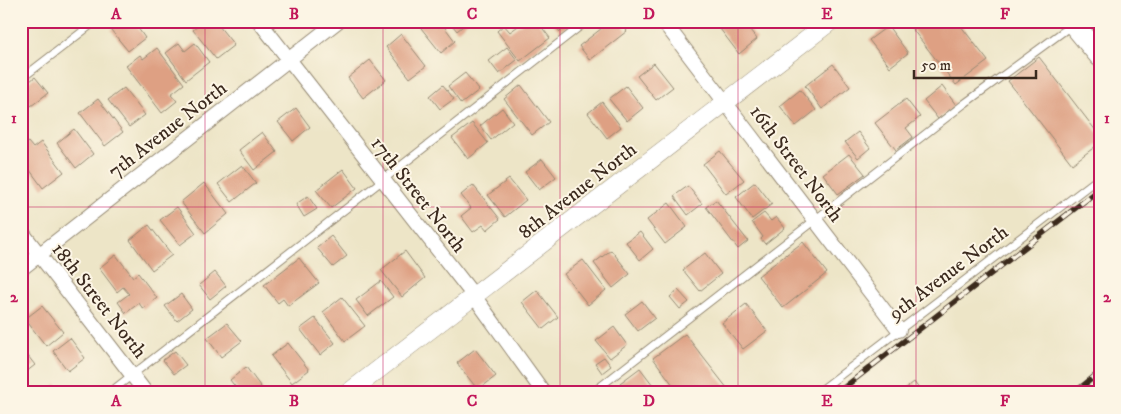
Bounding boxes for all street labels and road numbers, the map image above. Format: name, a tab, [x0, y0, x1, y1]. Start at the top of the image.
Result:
street label: 7th Avenue North	[104, 76, 233, 184]
street label: 16th Street North	[744, 100, 848, 228]
street label: 17th Street North	[365, 132, 471, 258]
street label: 8th Avenue North	[514, 137, 642, 245]
street label: 9th Avenue North	[883, 220, 1014, 327]
street label: 18th Street North	[46, 238, 152, 364]

